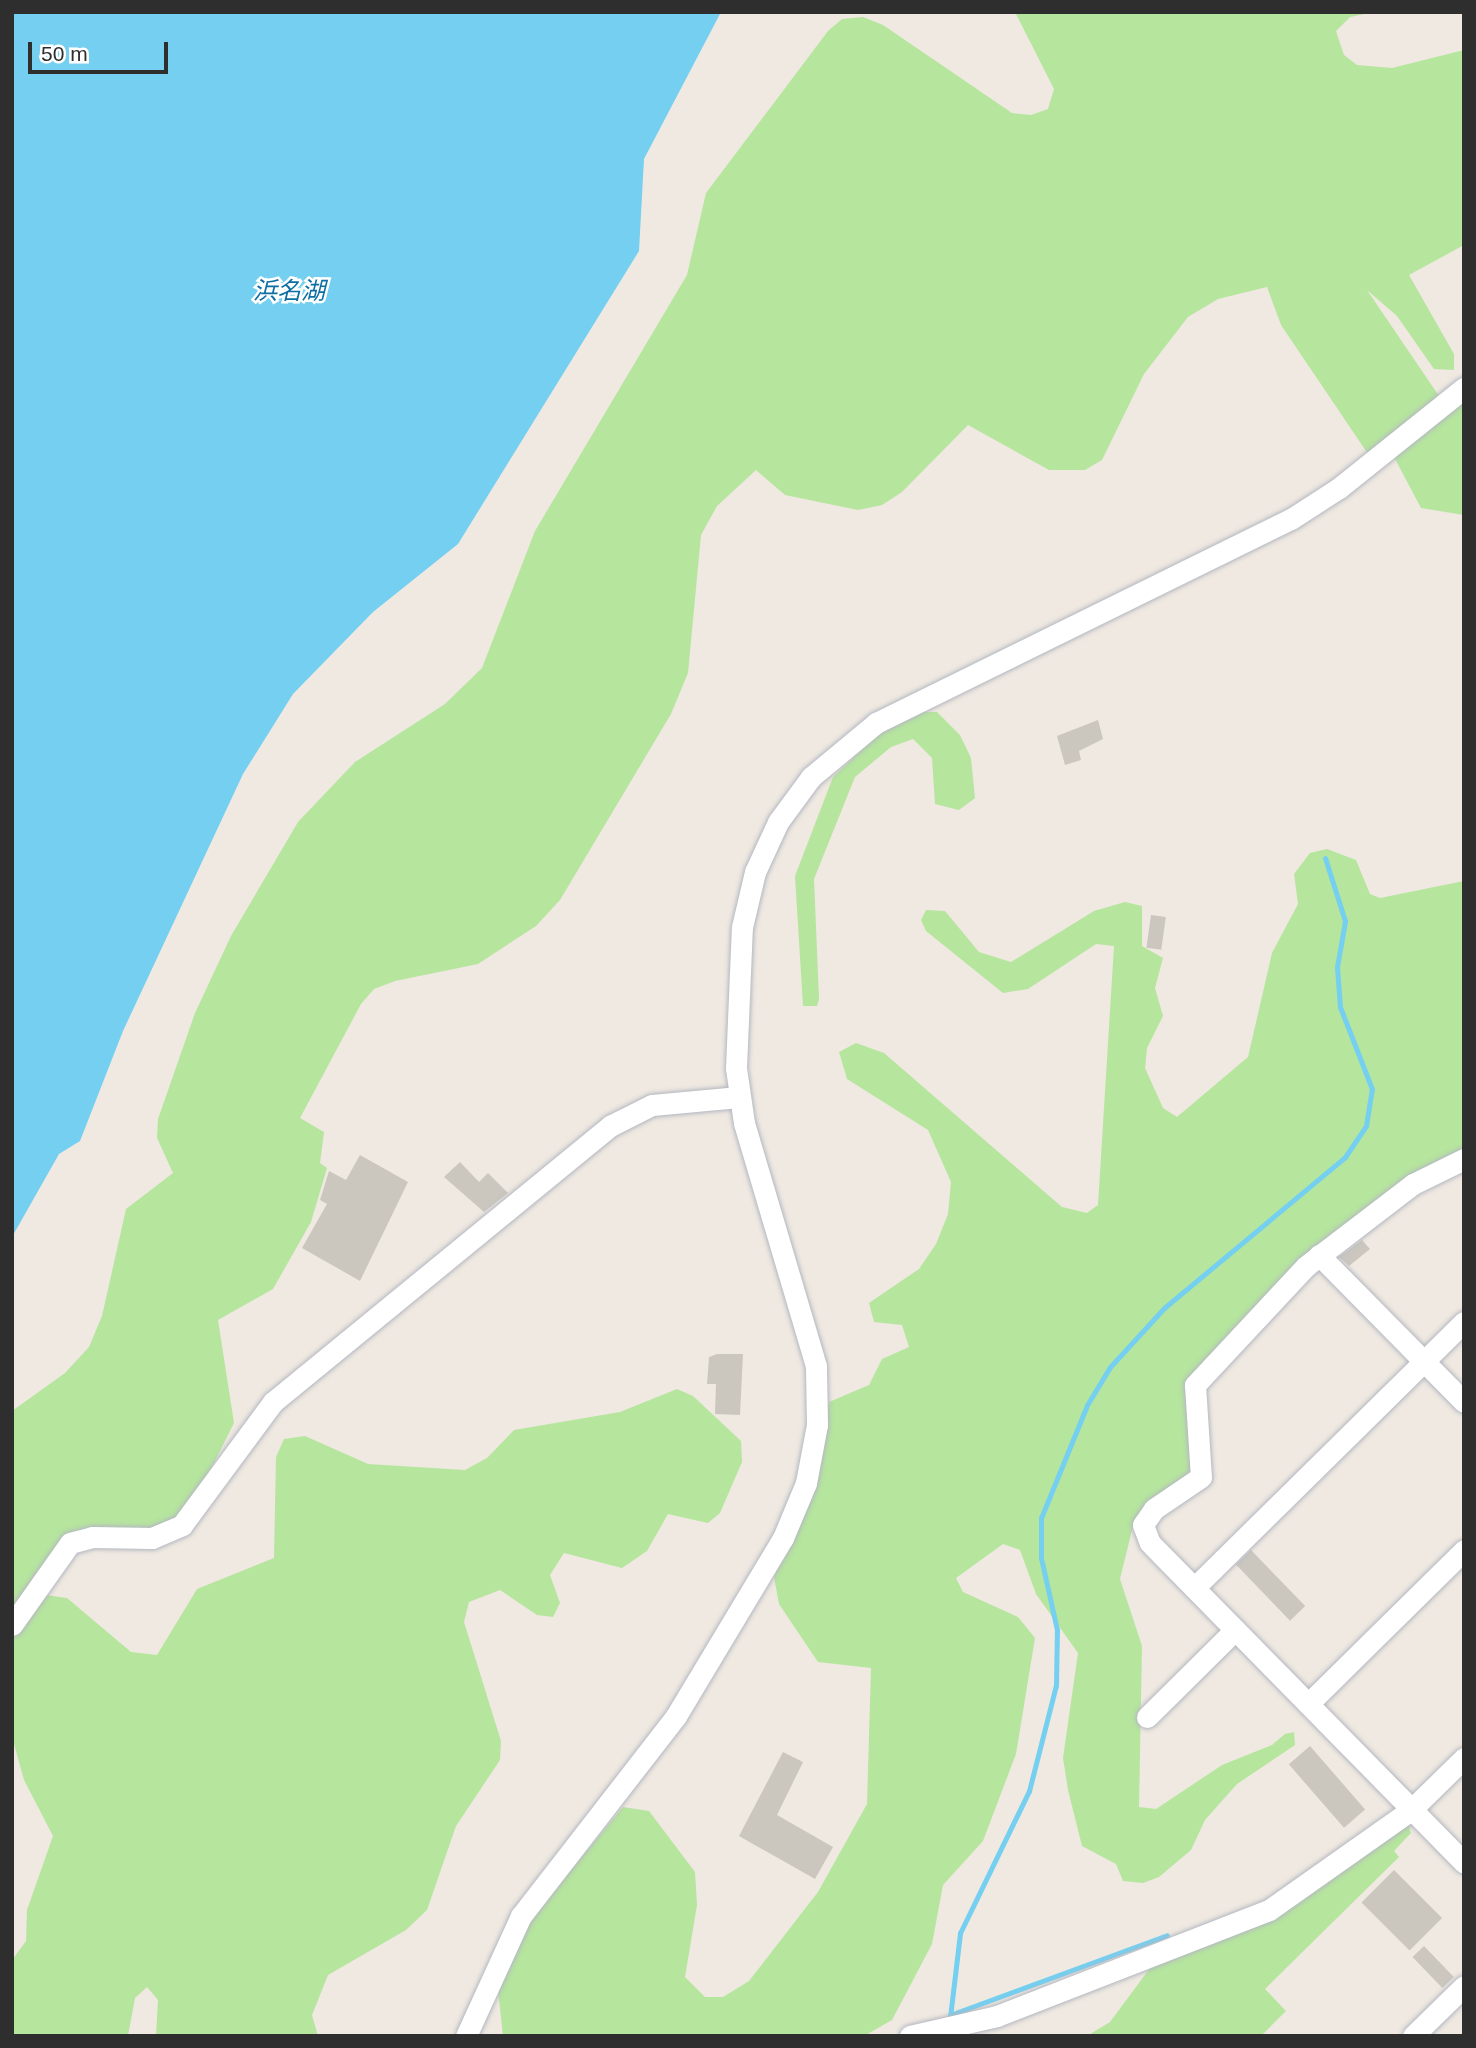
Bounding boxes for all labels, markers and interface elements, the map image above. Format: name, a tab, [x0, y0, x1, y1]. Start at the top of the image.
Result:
scale bar	[32, 28, 172, 72]
text: 50 m	[41, 42, 88, 65]
water label: 浜名湖	[253, 277, 325, 305]

